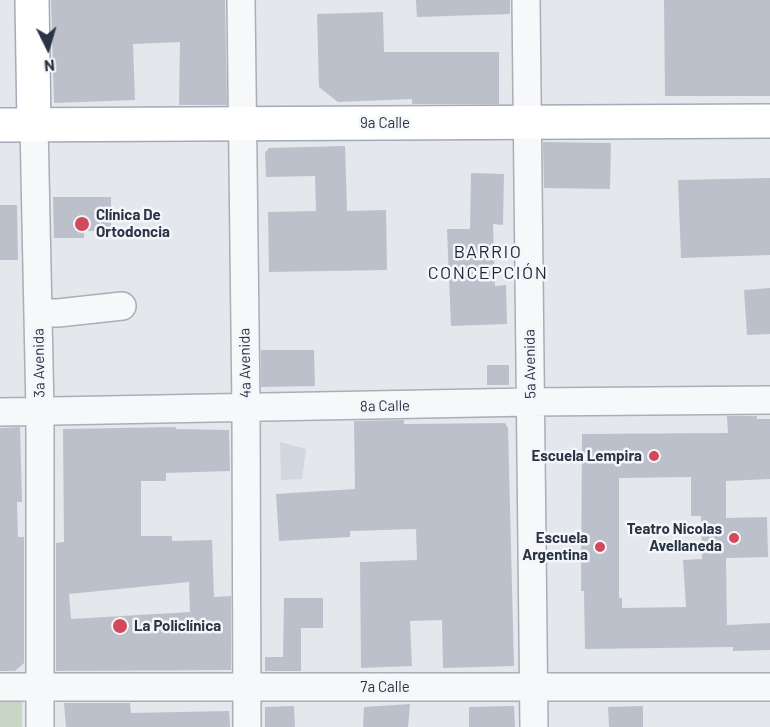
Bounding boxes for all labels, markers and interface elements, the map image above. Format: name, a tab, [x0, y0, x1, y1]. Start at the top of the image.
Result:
north arrow	[18, 18, 78, 78]
text: N	[43, 57, 56, 76]
street label: 9a Calle	[360, 114, 410, 132]
place label: Clínica De Ortodoncia	[96, 206, 170, 241]
marker: Clínica De Ortodoncia	[73, 215, 91, 233]
district label: BARRIO CONCEPCIÓN	[428, 241, 548, 284]
street label: 3a Avenida	[29, 328, 49, 398]
street label: 4a Avenida	[235, 328, 255, 398]
street label: 5a Avenida	[520, 329, 540, 399]
street label: 8a Calle	[360, 397, 410, 415]
place label: Escuela Lempira	[531, 447, 642, 465]
marker: Escuela Lempira	[647, 449, 661, 463]
place label: Teatro Nicolas Avellaneda	[627, 520, 722, 555]
place label: Escuela Argentina	[522, 529, 588, 564]
marker: Teatro Nicolas Avellaneda	[727, 531, 741, 545]
marker: Escuela Argentina	[593, 540, 607, 554]
marker: La Policlínica	[111, 617, 129, 635]
place label: La Policlínica	[134, 617, 221, 635]
street label: 7a Calle	[360, 678, 410, 696]

